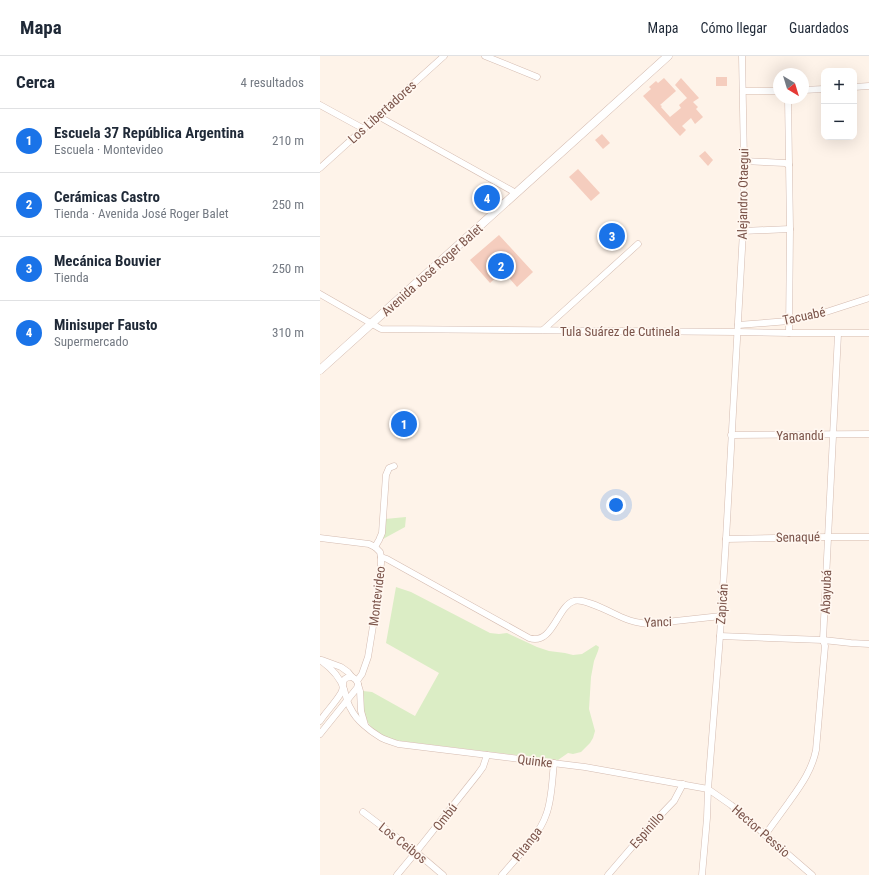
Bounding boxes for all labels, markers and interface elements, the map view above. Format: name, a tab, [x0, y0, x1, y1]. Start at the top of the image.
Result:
text: Mapa	[20, 16, 62, 39]
text: Mapa	[648, 20, 679, 36]
text: Cómo llegar	[701, 20, 767, 36]
text: Guardados	[789, 20, 849, 36]
north arrow	[773, 68, 809, 104]
map controls	[821, 68, 857, 140]
button: +	[821, 68, 857, 104]
text: Cerca	[16, 72, 55, 92]
text: 4 resultados	[240, 75, 304, 90]
street label: Los Libertadores	[345, 77, 419, 147]
button: −	[821, 104, 857, 140]
text: Escuela 37 República Argentina	[54, 124, 244, 142]
text: 1	[26, 133, 32, 148]
text: 210 m	[272, 133, 304, 148]
text: Escuela · Montevideo	[54, 142, 163, 157]
street label: Alejandro Otaegui	[735, 148, 751, 240]
pin: 4	[474, 183, 500, 213]
text: Cerámicas Castro	[54, 188, 160, 206]
text: 2	[26, 197, 32, 212]
text: 250 m	[272, 197, 304, 212]
text: Tienda · Avenida José Roger Balet	[54, 206, 229, 221]
street label: Avenida José Roger Balet	[378, 221, 486, 319]
pin: 3	[599, 221, 625, 251]
pin: 2	[488, 251, 514, 281]
text: Mecánica Bouvier	[54, 252, 161, 270]
text: 3	[26, 261, 32, 276]
text: 250 m	[272, 261, 304, 276]
text: Tienda	[54, 270, 89, 285]
street label: Tacuabé	[781, 304, 827, 328]
text: Minisuper Fausto	[54, 316, 158, 334]
street label: Tula Suárez de Cutinela	[560, 324, 680, 339]
text: 4	[26, 325, 32, 340]
text: 310 m	[272, 325, 304, 340]
text: Supermercado	[54, 334, 128, 349]
pin: 1	[391, 409, 417, 439]
street label: Yamandú	[776, 428, 824, 443]
your location	[606, 495, 626, 515]
street label: Senaqué	[776, 529, 820, 545]
street label: Montevideo	[366, 565, 388, 627]
street label: Abayubá	[818, 570, 834, 614]
street label: Zapicán	[713, 583, 731, 625]
street label: Yanci	[644, 614, 672, 630]
street label: Quinke	[517, 751, 553, 771]
street label: Ombú	[430, 800, 460, 834]
street label: Hector Pessio	[729, 802, 793, 860]
street label: Espinillo	[627, 809, 667, 851]
street label: Los Ceibos	[376, 820, 430, 866]
street label: Pitanga	[509, 824, 545, 864]

